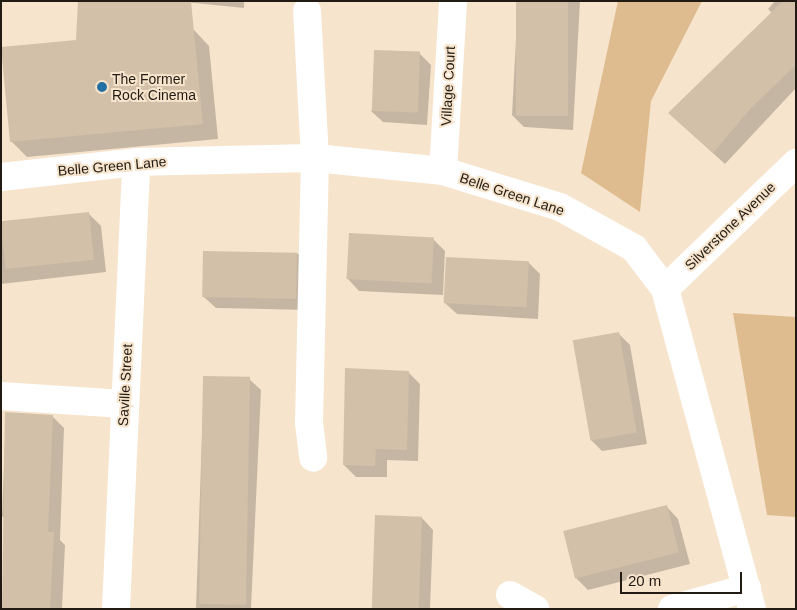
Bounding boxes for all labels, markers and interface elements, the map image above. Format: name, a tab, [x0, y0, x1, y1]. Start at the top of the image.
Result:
street label: Village Court	[438, 46, 458, 126]
place label: The Former Rock Cinema	[112, 71, 196, 104]
marker: The Former Rock Cinema	[96, 81, 108, 93]
street label: Belle Green Lane	[57, 153, 167, 179]
street label: Belle Green Lane	[458, 169, 566, 219]
street label: Silverstone Avenue	[681, 178, 779, 274]
street label: Saville Street	[114, 343, 136, 427]
scale bar	[622, 562, 744, 594]
text: 20 m	[628, 572, 661, 589]

